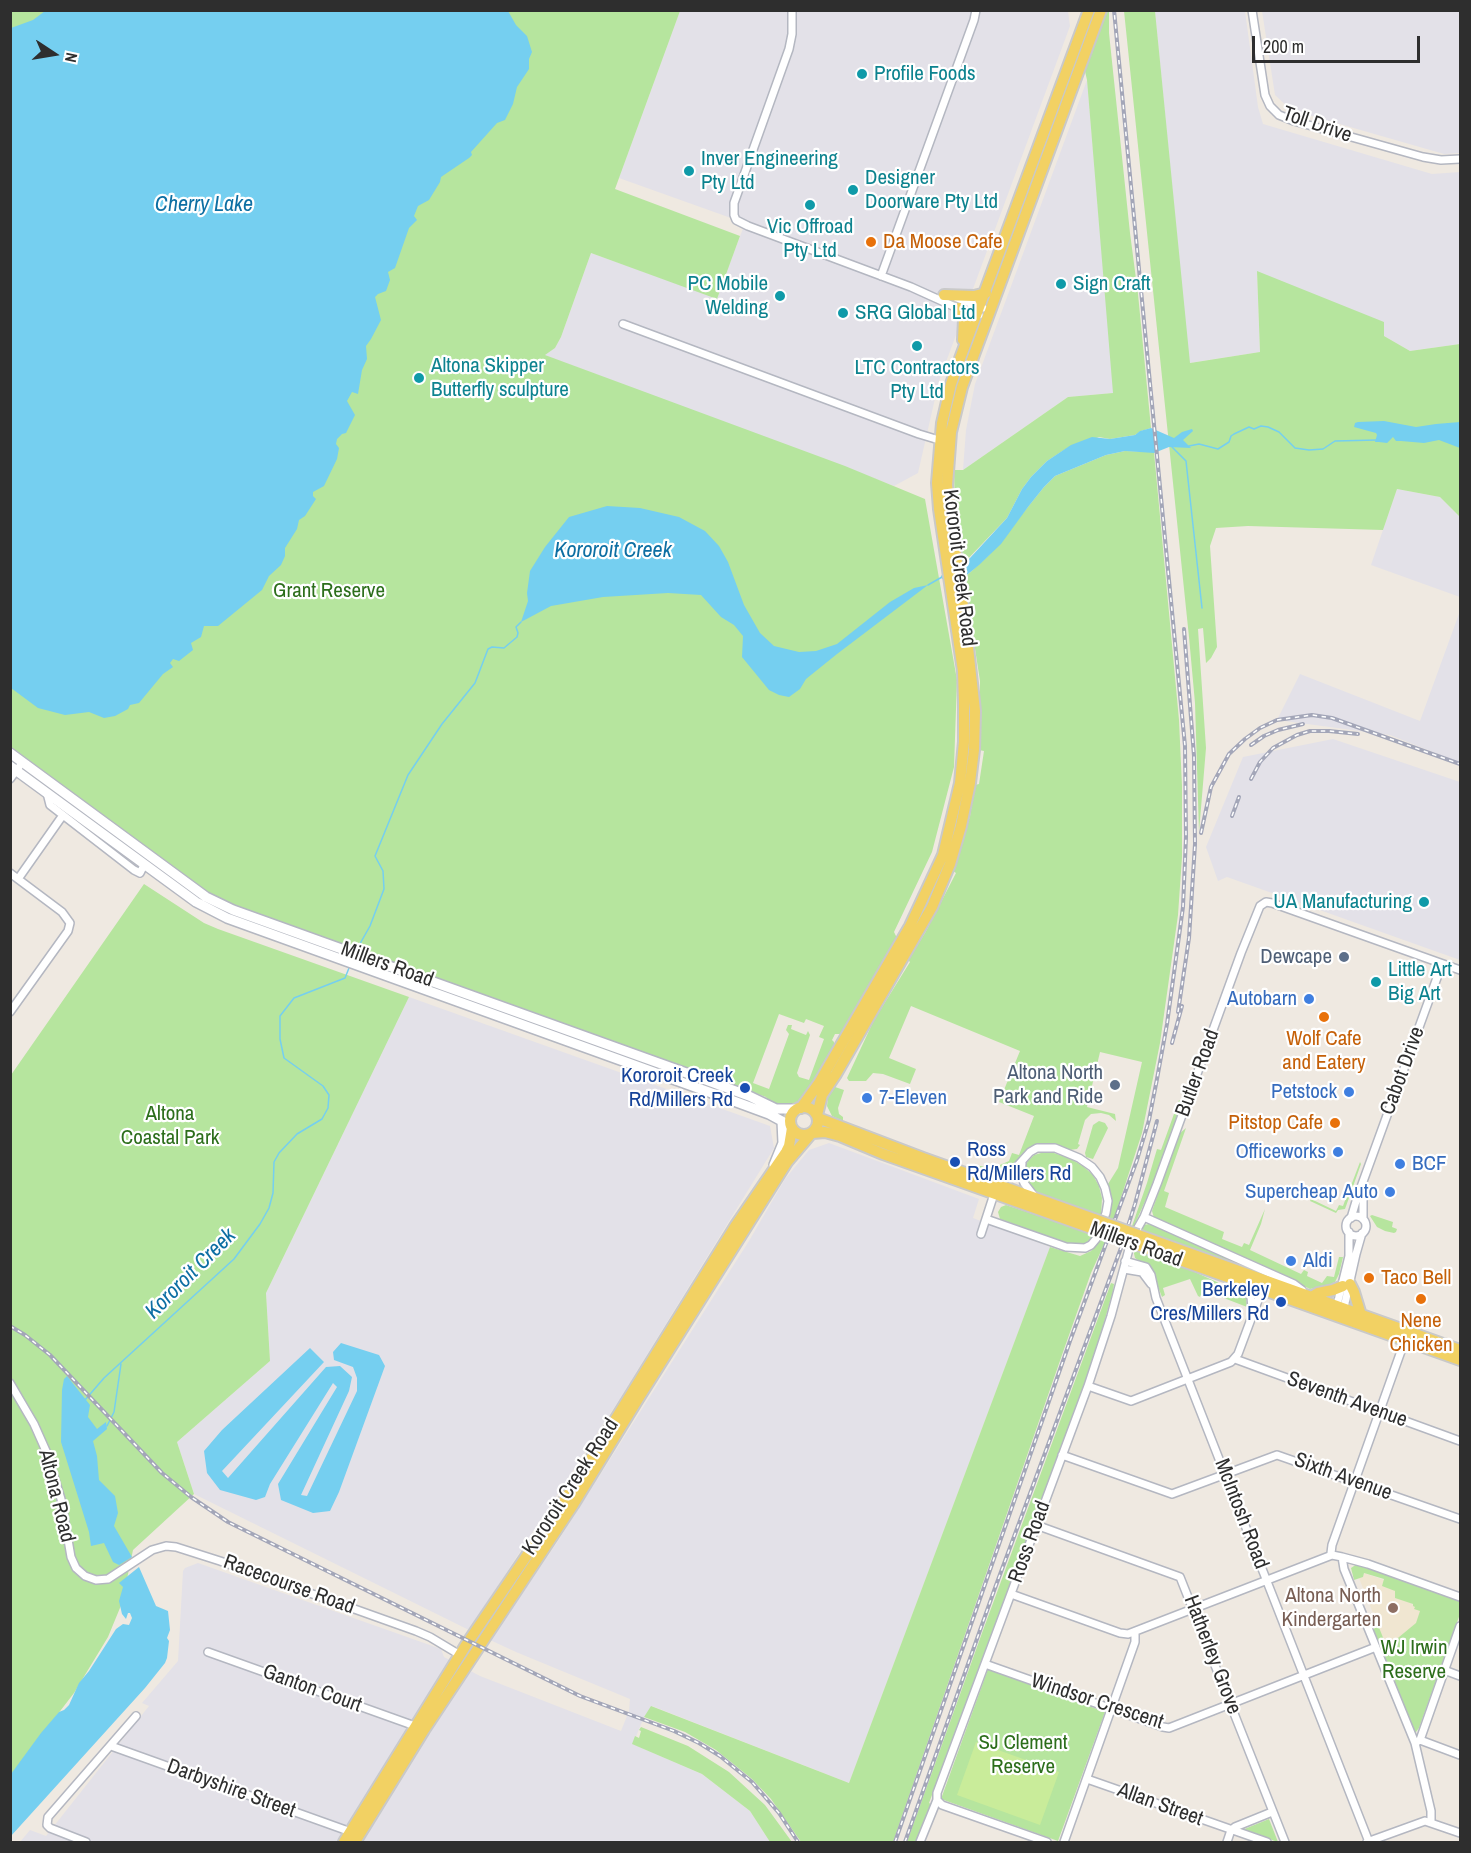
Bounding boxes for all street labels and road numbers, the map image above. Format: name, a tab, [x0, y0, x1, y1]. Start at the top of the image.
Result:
street label: Toll Drive	[1279, 101, 1355, 149]
street label: Kororoit Creek Road	[937, 488, 981, 648]
street label: Millers Road	[337, 937, 437, 993]
street label: Cabot Drive	[1375, 1024, 1431, 1118]
street label: Butler Road	[1171, 1026, 1225, 1120]
street label: Millers Road	[1086, 1217, 1186, 1273]
street label: Seventh Avenue	[1283, 1367, 1411, 1433]
street label: Kororoit Creek Road	[517, 1414, 625, 1560]
street label: Altona Road	[32, 1447, 80, 1545]
street label: Sixth Avenue	[1291, 1448, 1395, 1506]
street label: McIntosh Road	[1208, 1455, 1274, 1573]
street label: Ross Road	[1004, 1498, 1056, 1586]
street label: Racecourse Road	[220, 1550, 358, 1620]
street label: Hatherley Grove	[1178, 1592, 1246, 1718]
street label: Ganton Court	[259, 1659, 365, 1719]
street label: Windsor Crescent	[1028, 1669, 1166, 1735]
street label: Darbyshire Street	[163, 1754, 299, 1824]
street label: Allan Street	[1114, 1778, 1206, 1832]

